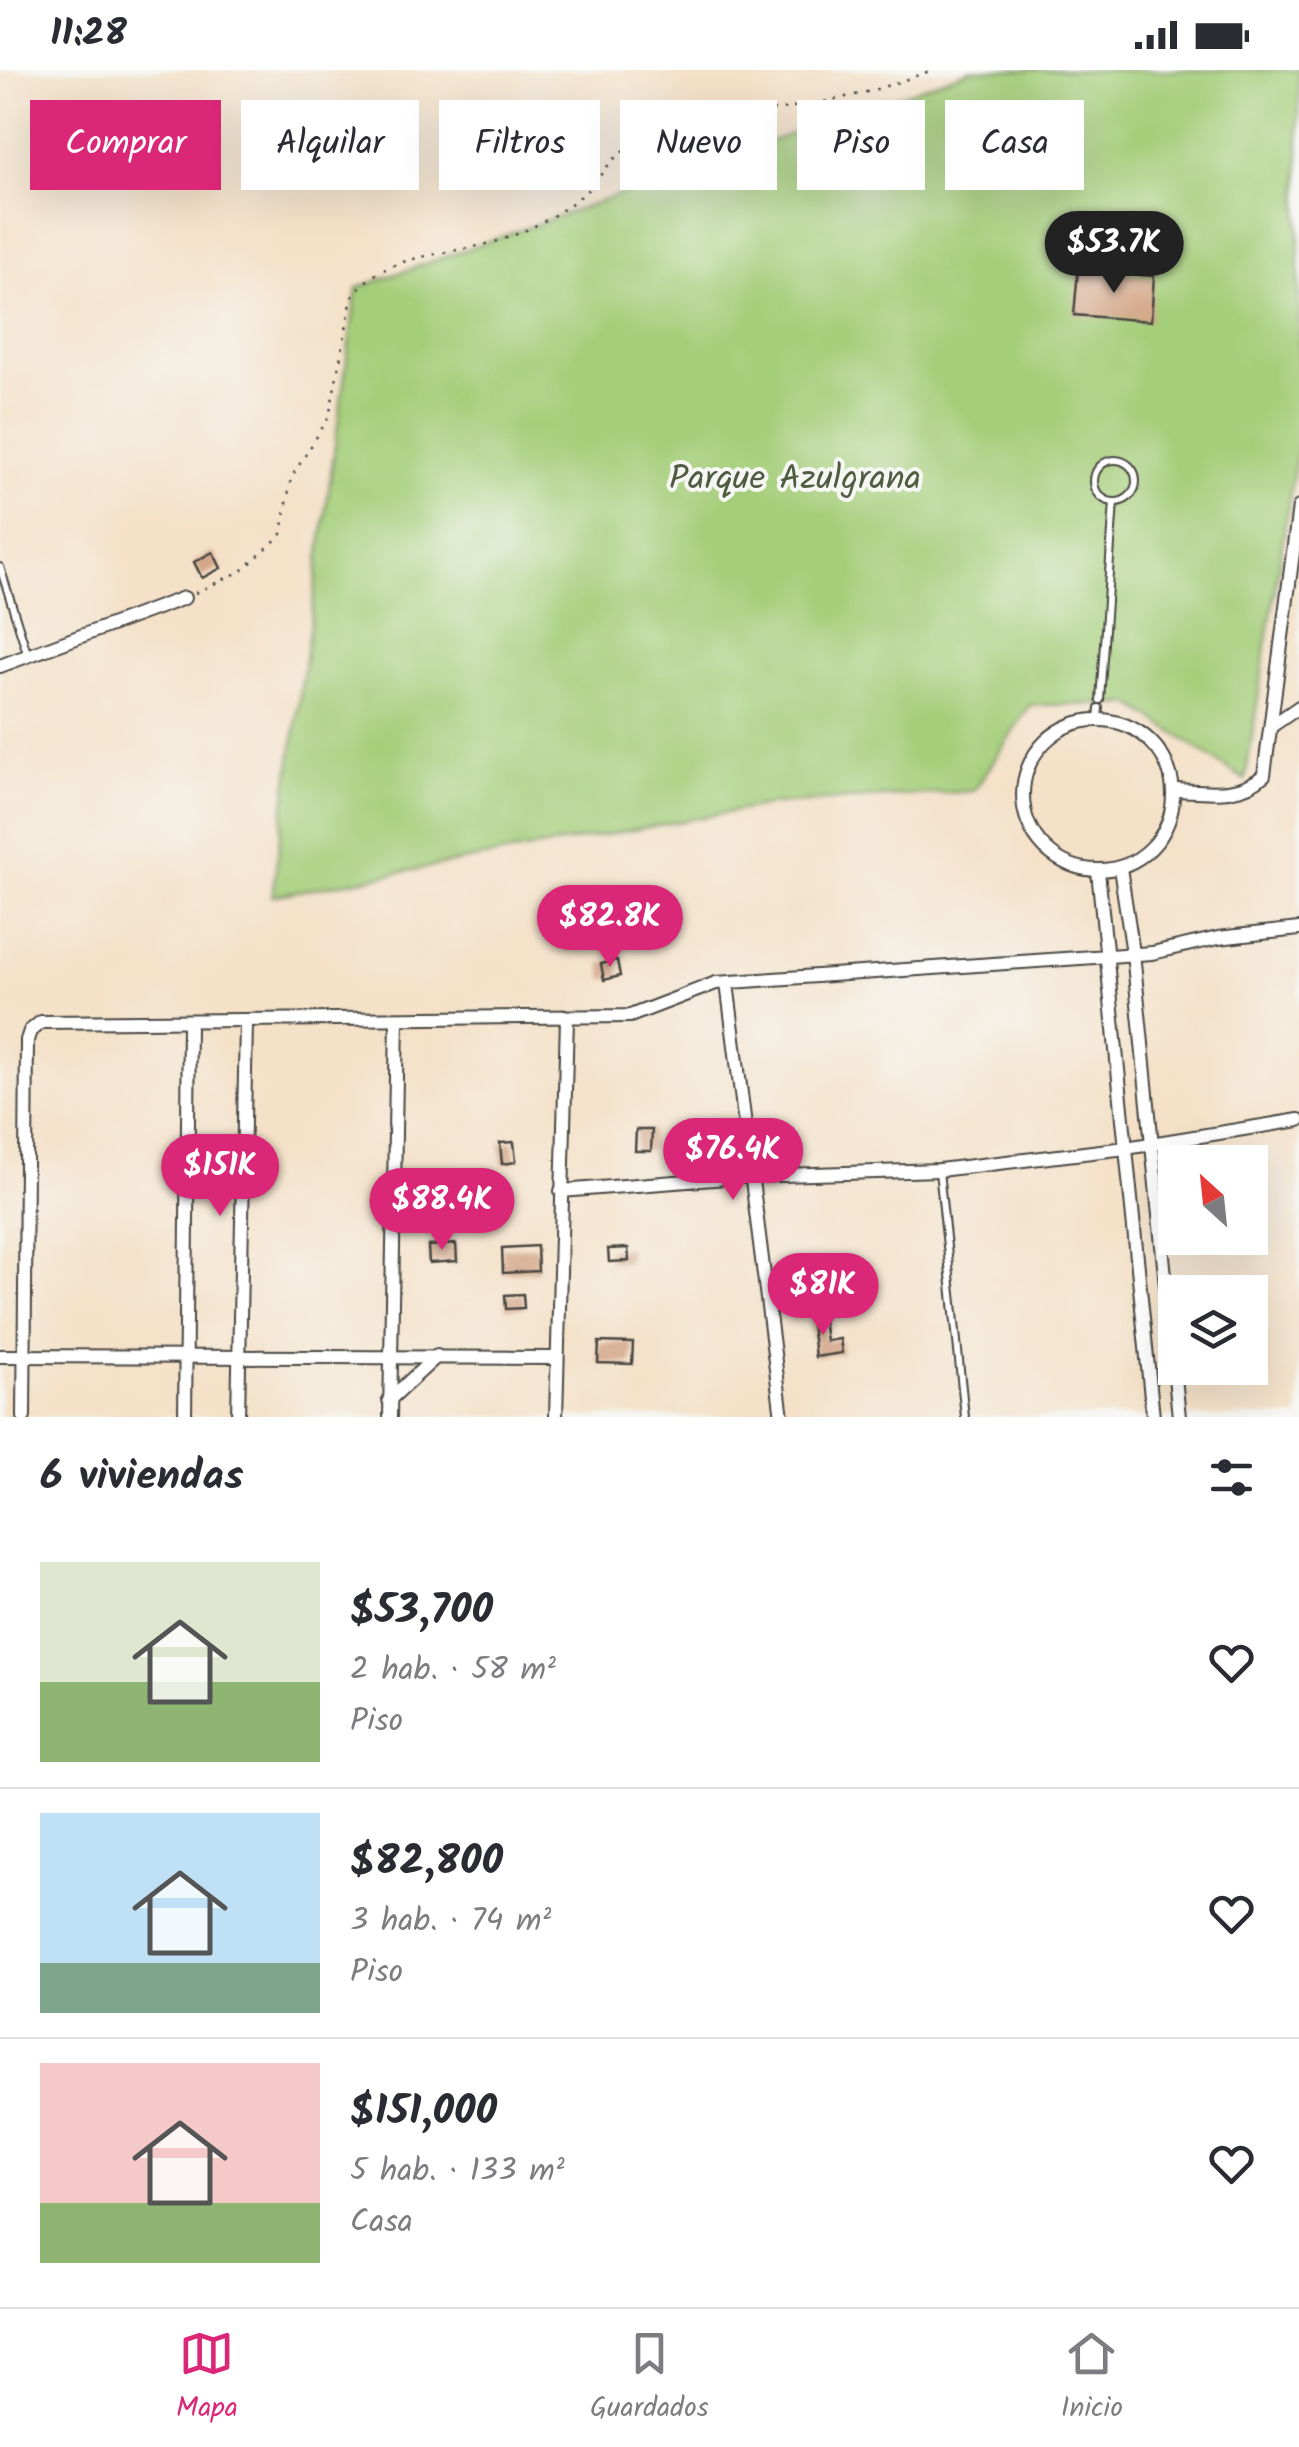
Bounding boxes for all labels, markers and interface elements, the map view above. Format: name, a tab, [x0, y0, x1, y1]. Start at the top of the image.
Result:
text: 11:28	[50, 5, 127, 65]
chip: Comprar	[30, 100, 221, 190]
chip: Alquilar	[241, 100, 419, 190]
chip: Filtros	[439, 100, 600, 190]
chip: Nuevo	[620, 100, 777, 190]
chip: Piso	[797, 100, 925, 190]
chip: Casa	[945, 100, 1084, 190]
pin: $53.7K	[1033, 211, 1195, 296]
text: $53.7K	[1067, 218, 1161, 269]
park label: Parque Azulgrana	[669, 452, 921, 508]
pin: $82.8K	[529, 885, 691, 970]
text: $82.8K	[559, 892, 661, 943]
pin: $76.4K	[652, 1118, 814, 1203]
text: $76.4K	[685, 1125, 781, 1176]
pin: $151K	[150, 1134, 290, 1219]
text: $151K	[183, 1141, 257, 1192]
north arrow	[1158, 1145, 1268, 1255]
map controls	[1158, 1145, 1268, 1385]
pin: $88.4K	[361, 1168, 523, 1253]
text: $88.4K	[392, 1175, 493, 1226]
pin: $81K	[764, 1253, 882, 1338]
text: $81K	[790, 1260, 856, 1311]
button: layers	[1158, 1275, 1268, 1385]
text: 6 viviendas	[40, 1444, 244, 1511]
icon: filters	[1204, 1450, 1259, 1505]
text: $53,700	[350, 1578, 493, 1645]
icon: home	[120, 1602, 240, 1722]
icon: heart	[1204, 1635, 1259, 1690]
text: 2 hab. · 58 m²	[350, 1645, 556, 1696]
text: Piso	[350, 1696, 403, 1747]
text: $82,800	[350, 1829, 503, 1896]
icon: home	[120, 1853, 240, 1973]
icon: heart	[1204, 1886, 1259, 1941]
text: 3 hab. · 74 m²	[350, 1896, 551, 1947]
text: Piso	[350, 1947, 403, 1998]
text: $151,000	[350, 2079, 497, 2146]
icon: home	[120, 2103, 240, 2223]
icon: heart	[1204, 2136, 1259, 2191]
text: 5 hab. · 133 m²	[350, 2146, 565, 2197]
text: Casa	[350, 2197, 413, 2248]
tab: Mapa	[176, 2326, 238, 2431]
tab: Guardados	[590, 2326, 709, 2431]
tab: Inicio	[1061, 2326, 1123, 2431]

